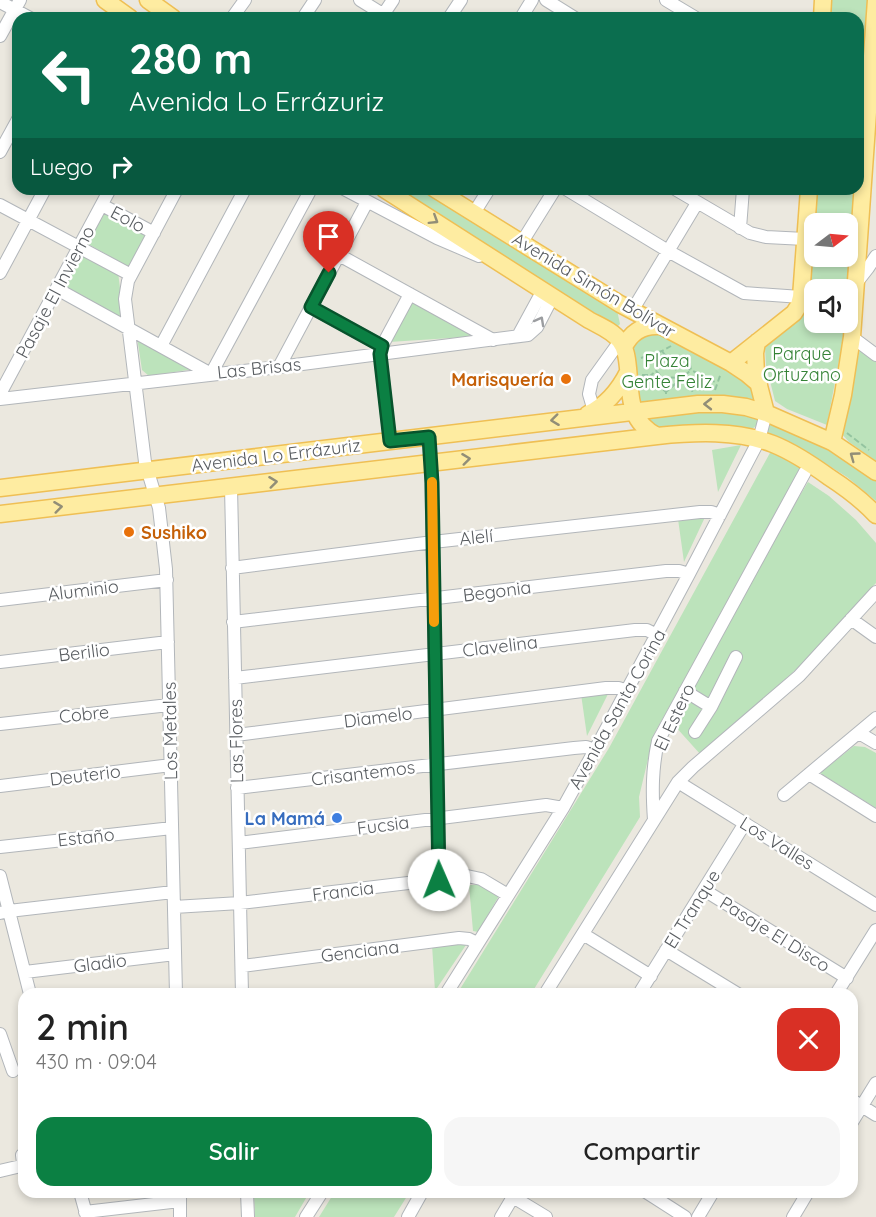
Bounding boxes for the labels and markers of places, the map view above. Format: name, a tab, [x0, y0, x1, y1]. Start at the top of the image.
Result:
pin	[303, 211, 354, 273]
place label: Marisquería	[451, 368, 554, 391]
marker: Marisquería	[559, 372, 573, 386]
place label: Sushiko	[141, 521, 207, 544]
marker: Sushiko	[122, 525, 136, 539]
place label: La Mamá	[245, 807, 325, 830]
marker: La Mamá	[330, 811, 344, 825]

